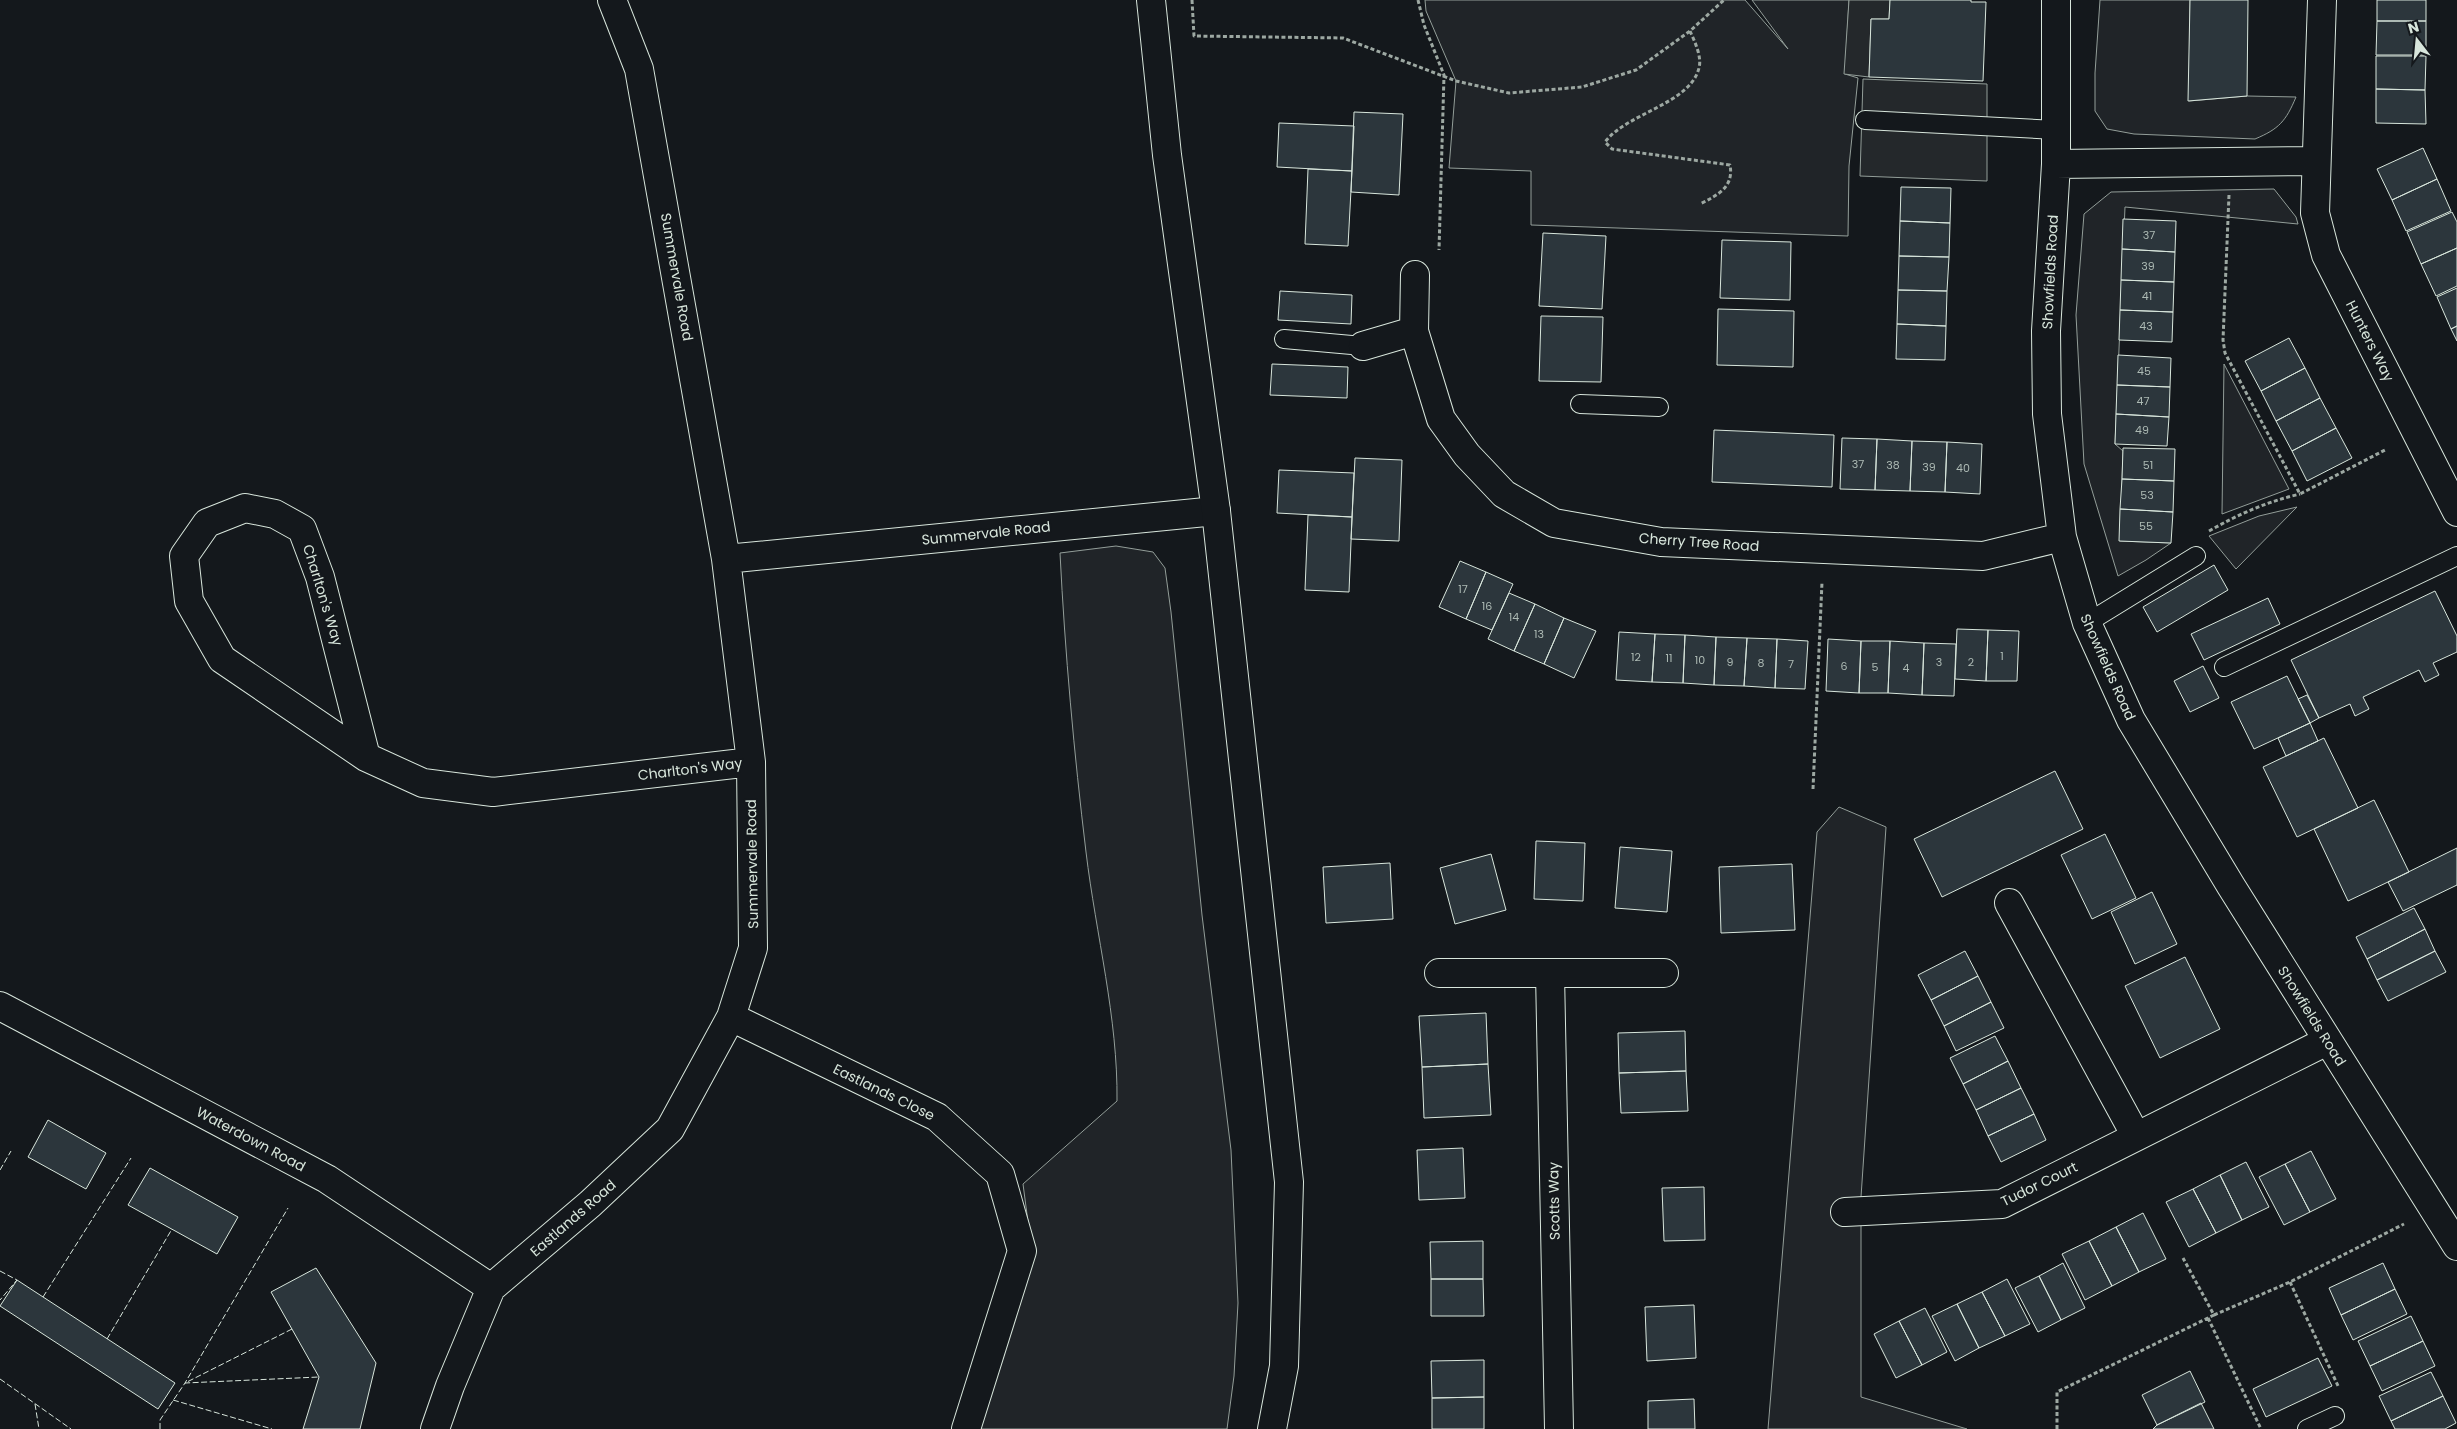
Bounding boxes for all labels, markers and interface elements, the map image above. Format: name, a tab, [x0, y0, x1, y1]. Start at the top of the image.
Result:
north arrow	[2392, 15, 2442, 65]
text: N	[2406, 16, 2421, 39]
street label: Summervale Road	[656, 211, 698, 343]
street label: Showfields Road	[2037, 214, 2063, 330]
house number: 37	[2143, 227, 2155, 243]
house number: 39	[2141, 258, 2155, 274]
house number: 41	[2142, 288, 2152, 304]
street label: Hunters Way	[2341, 297, 2399, 385]
house number: 43	[2139, 318, 2153, 334]
house number: 45	[2137, 363, 2151, 379]
house number: 47	[2137, 393, 2149, 409]
house number: 49	[2135, 422, 2149, 438]
house number: 37	[1852, 456, 1864, 472]
house number: 38	[1886, 457, 1900, 473]
house number: 51	[2143, 457, 2153, 473]
house number: 39	[1922, 459, 1936, 475]
house number: 40	[1956, 460, 1970, 476]
house number: 53	[2140, 487, 2154, 503]
street label: Summervale Road	[921, 516, 1051, 550]
house number: 55	[2139, 518, 2153, 534]
street label: Cherry Tree Road	[1638, 528, 1760, 556]
street label: Charlton's Way	[298, 542, 348, 648]
house number: 17	[1458, 581, 1468, 597]
house number: 16	[1482, 598, 1492, 614]
house number: 14	[1509, 609, 1519, 625]
street label: Showfields Road	[2076, 611, 2140, 723]
house number: 13	[1534, 626, 1544, 642]
house number: 1	[2000, 648, 2004, 664]
house number: 12	[1631, 649, 1641, 665]
house number: 11	[1665, 650, 1673, 666]
house number: 10	[1695, 652, 1705, 668]
house number: 9	[1727, 654, 1734, 670]
house number: 3	[1936, 654, 1942, 670]
house number: 2	[1968, 654, 1974, 670]
house number: 8	[1758, 655, 1765, 671]
house number: 7	[1788, 656, 1794, 672]
house number: 6	[1841, 658, 1848, 674]
house number: 5	[1872, 659, 1879, 675]
house number: 4	[1903, 660, 1910, 676]
street label: Charlton's Way	[637, 753, 744, 785]
street label: Summervale Road	[741, 799, 763, 929]
street label: Showfields Road	[2273, 962, 2351, 1070]
street label: Eastlands Close	[830, 1059, 938, 1125]
street label: Waterdown Road	[193, 1102, 309, 1176]
street label: Tudor Court	[1997, 1157, 2081, 1211]
street label: Scotts Way	[1543, 1162, 1565, 1240]
street label: Eastlands Road	[526, 1175, 620, 1261]

